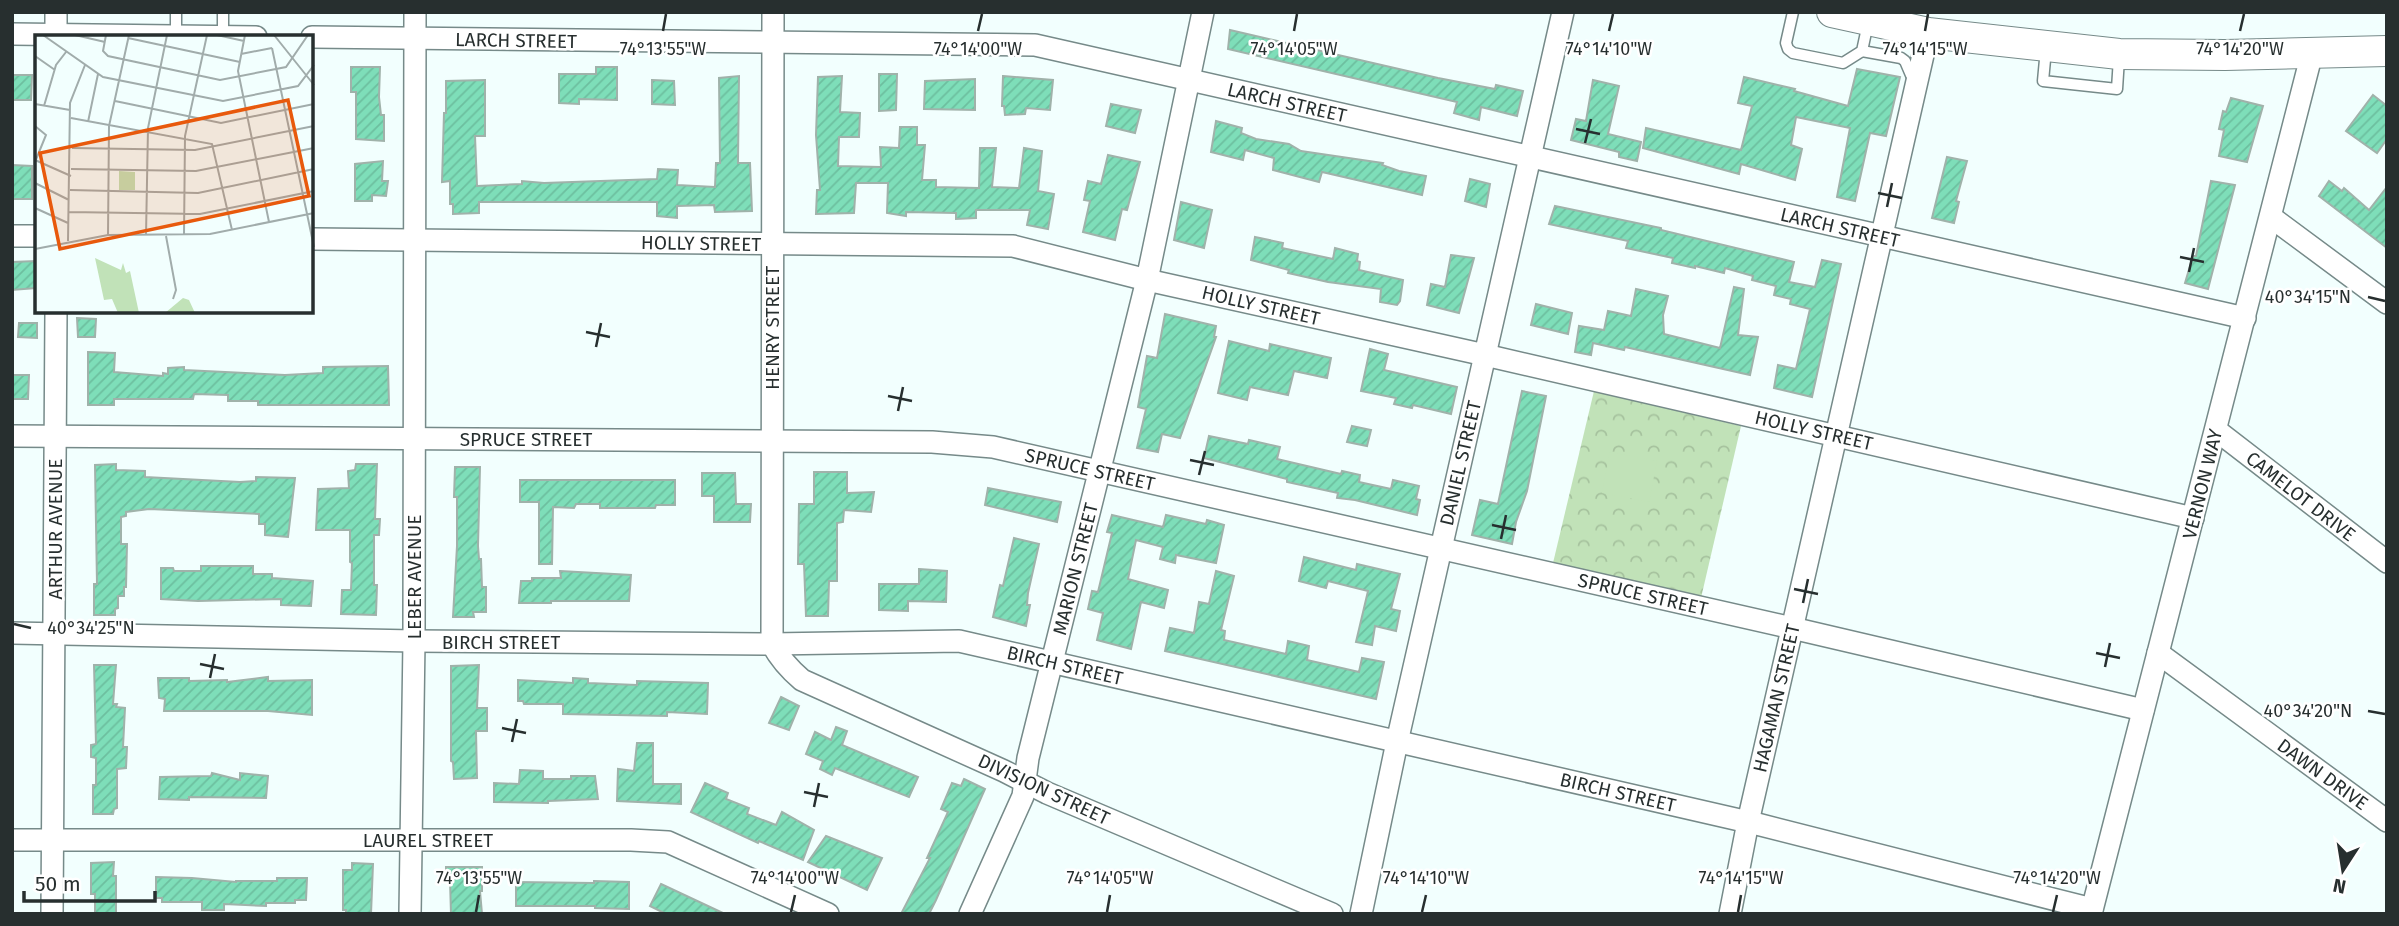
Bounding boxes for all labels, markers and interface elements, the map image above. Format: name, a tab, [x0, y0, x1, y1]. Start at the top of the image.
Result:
street label: LARCH STREET	[455, 28, 577, 53]
inset map	[35, 35, 313, 313]
text: 74°13'55"W	[620, 38, 706, 60]
text: 74°14'00"W	[934, 38, 1022, 60]
text: 74°14'05"W	[1250, 38, 1338, 60]
text: 74°14'10"W	[1566, 38, 1652, 60]
text: 74°14'15"W	[1883, 38, 1968, 60]
text: 74°14'20"W	[2196, 38, 2284, 60]
street label: LARCH STREET	[1225, 78, 1349, 127]
street label: LARCH STREET	[1778, 203, 1902, 252]
street label: HOLLY STREET	[641, 231, 761, 256]
street label: HENRY STREET	[761, 266, 784, 390]
street label: HOLLY STREET	[1200, 281, 1322, 330]
text: 40°34'15"N	[2265, 286, 2351, 308]
street label: DANIEL STREET	[1435, 398, 1486, 528]
street label: HOLLY STREET	[1753, 406, 1875, 455]
street label: VERNON WAY	[2178, 426, 2227, 541]
street label: SPRUCE STREET	[460, 428, 592, 451]
street label: SPRUCE STREET	[1023, 443, 1157, 496]
street label: CAMELOT DRIVE	[2241, 447, 2360, 546]
street label: ARTHUR AVENUE	[44, 459, 67, 599]
street label: MARION STREET	[1048, 501, 1103, 638]
street label: LEBER AVENUE	[403, 515, 426, 639]
street label: SPRUCE STREET	[1576, 568, 1710, 621]
text: 40°34'25"N	[47, 617, 135, 639]
street label: HAGAMAN STREET	[1748, 622, 1805, 775]
street label: BIRCH STREET	[442, 631, 560, 654]
street label: BIRCH STREET	[1005, 641, 1125, 690]
text: 40°34'20"N	[2264, 700, 2352, 722]
street label: DAWN DRIVE	[2273, 734, 2373, 815]
street label: DIVISION STREET	[974, 749, 1113, 830]
street label: BIRCH STREET	[1558, 768, 1678, 817]
street label: LAUREL STREET	[363, 829, 493, 852]
north arrow	[2308, 835, 2378, 905]
scale bar	[24, 860, 156, 904]
text: 74°13'55"W	[436, 867, 522, 889]
text: 74°14'00"W	[751, 867, 839, 889]
text: 74°14'05"W	[1066, 867, 1154, 889]
text: 74°14'10"W	[1383, 867, 1469, 889]
text: 74°14'15"W	[1699, 867, 1784, 889]
text: 74°14'20"W	[2013, 867, 2101, 889]
text: 50 m	[35, 871, 81, 897]
text: N	[2331, 874, 2348, 899]

